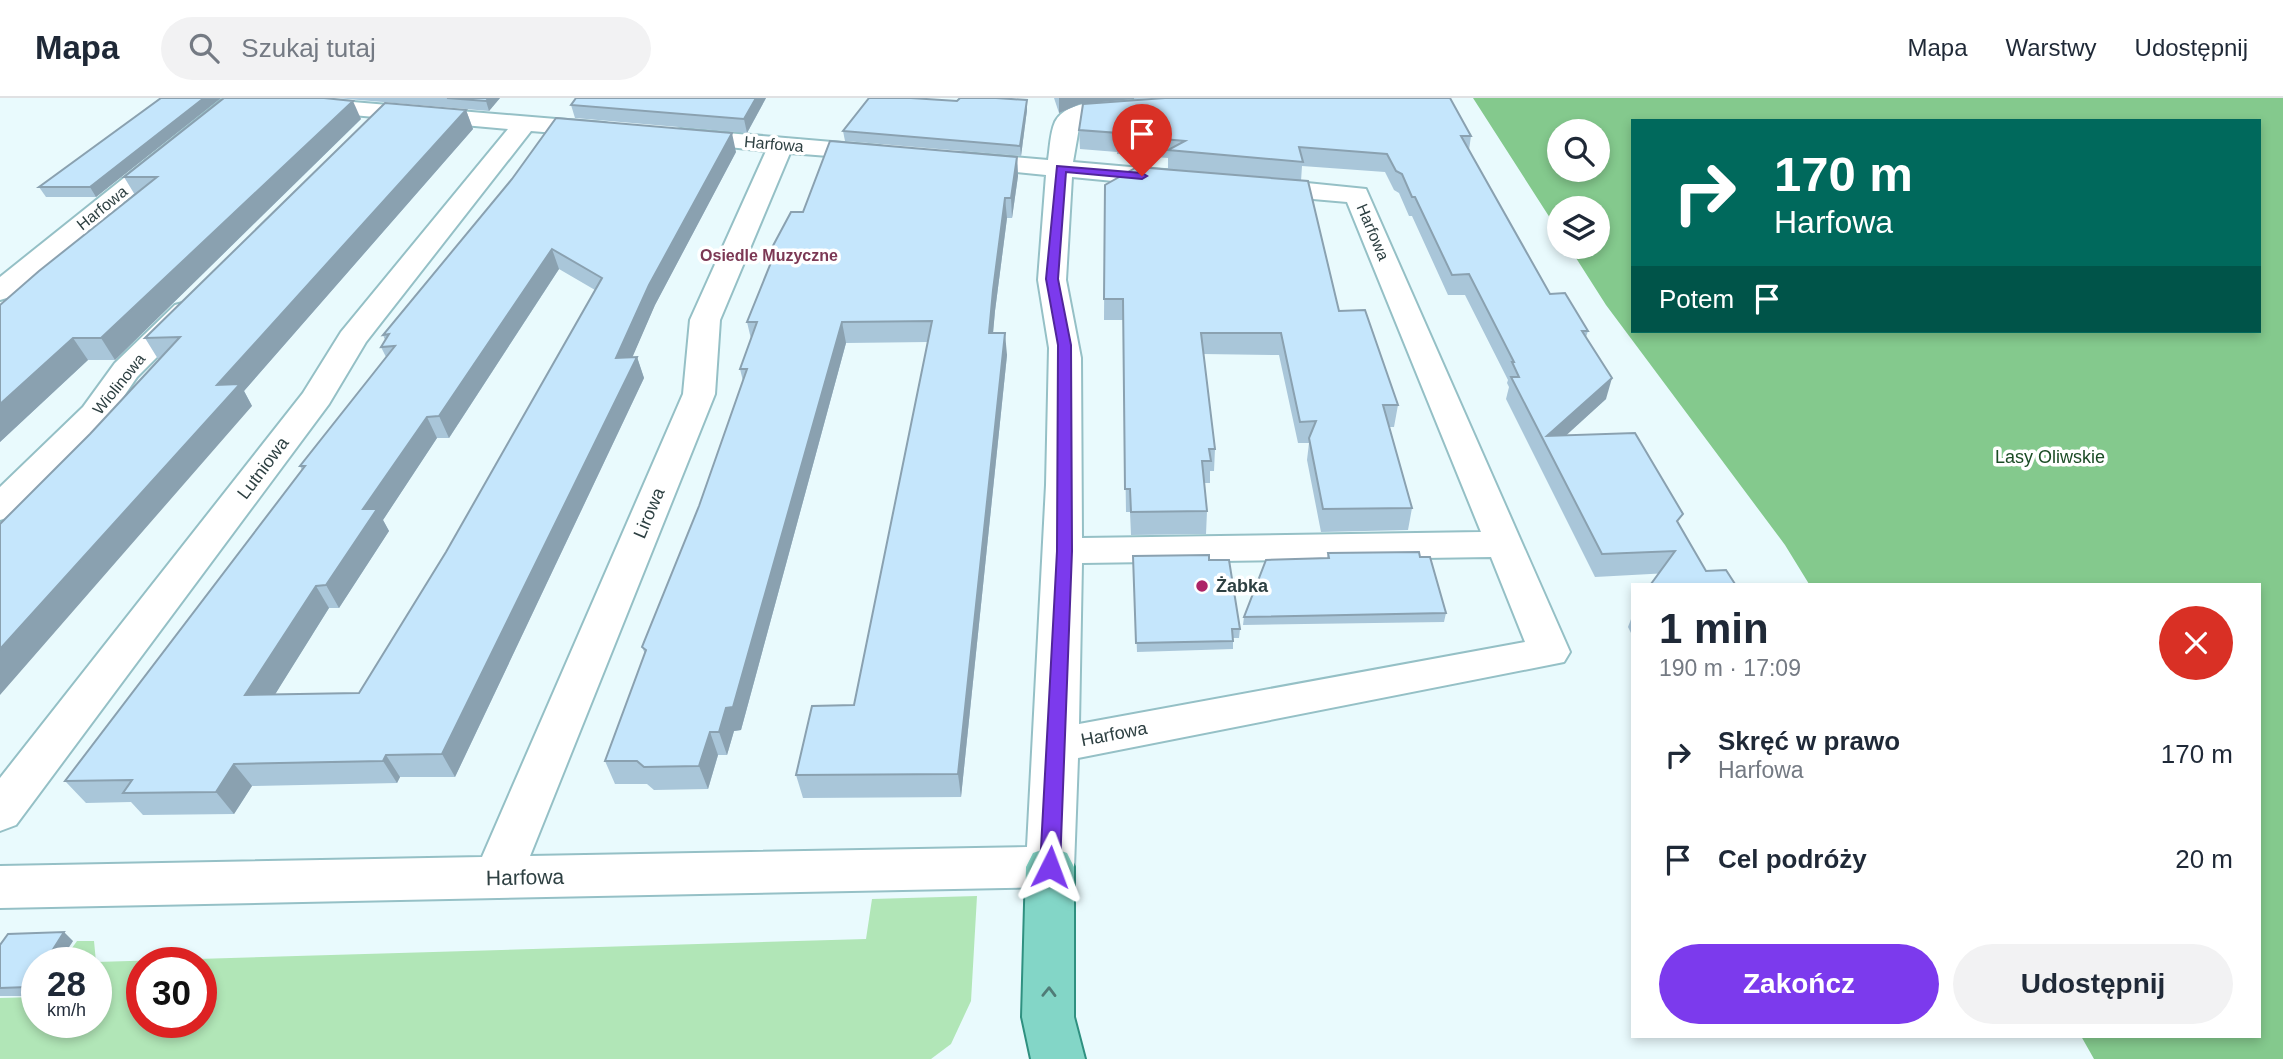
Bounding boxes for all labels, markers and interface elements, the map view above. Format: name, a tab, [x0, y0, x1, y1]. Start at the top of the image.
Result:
search box	[161, 17, 651, 80]
text: Mapa	[35, 29, 119, 66]
icon: search	[185, 29, 223, 67]
text: Szukaj tutaj	[241, 33, 376, 63]
text: Mapa	[1907, 34, 1967, 61]
text: Warstwy	[2005, 34, 2097, 61]
text: Udostępnij	[2135, 34, 2248, 61]
pin	[1112, 104, 1172, 176]
icon: arrive	[1123, 115, 1161, 153]
map controls	[1547, 119, 1610, 259]
button: search	[1547, 119, 1610, 182]
street label: Harfowa	[744, 133, 805, 155]
icon: right	[1659, 147, 1750, 238]
text: 170 m	[1774, 147, 1913, 201]
street label: Harfowa	[74, 183, 131, 233]
button: layers	[1547, 196, 1610, 259]
street label: Harfowa	[1354, 201, 1393, 263]
text: Harfowa	[1774, 204, 1893, 240]
district label: Osiedle Muzyczne	[700, 247, 838, 264]
icon: arrive	[1748, 280, 1786, 318]
text: Potem	[1659, 284, 1734, 314]
street label: Wiolinowa	[89, 350, 149, 418]
street label: Lutniowa	[233, 432, 293, 503]
park label: Lasy Oliwskie	[1995, 447, 2105, 467]
street label: Lirowa	[629, 484, 669, 541]
place label: Żabka	[1216, 576, 1269, 596]
marker: Żabka	[1194, 578, 1210, 594]
text: 1 min	[1659, 605, 1769, 652]
button: close	[2159, 606, 2233, 680]
text: 190 m · 17:09	[1659, 655, 1801, 681]
street label: Harfowa	[1079, 718, 1150, 750]
text: Skręć w prawo	[1718, 726, 1900, 756]
icon: right	[1659, 736, 1697, 774]
text: 170 m	[2161, 739, 2233, 769]
text: Harfowa	[1718, 757, 1804, 783]
position arrow	[1013, 830, 1087, 904]
icon: arrive	[1659, 841, 1697, 879]
text: Cel podróży	[1718, 844, 1867, 874]
text: 20 m	[2175, 844, 2233, 874]
street label: Harfowa	[486, 865, 565, 889]
button: Zakończ	[1659, 944, 1939, 1024]
button: Udostępnij	[1953, 944, 2233, 1024]
speed limit sign: 30	[126, 947, 217, 1038]
text: 28	[47, 964, 86, 1003]
one-way arrow	[1041, 986, 1056, 997]
text: km/h	[47, 1000, 86, 1020]

